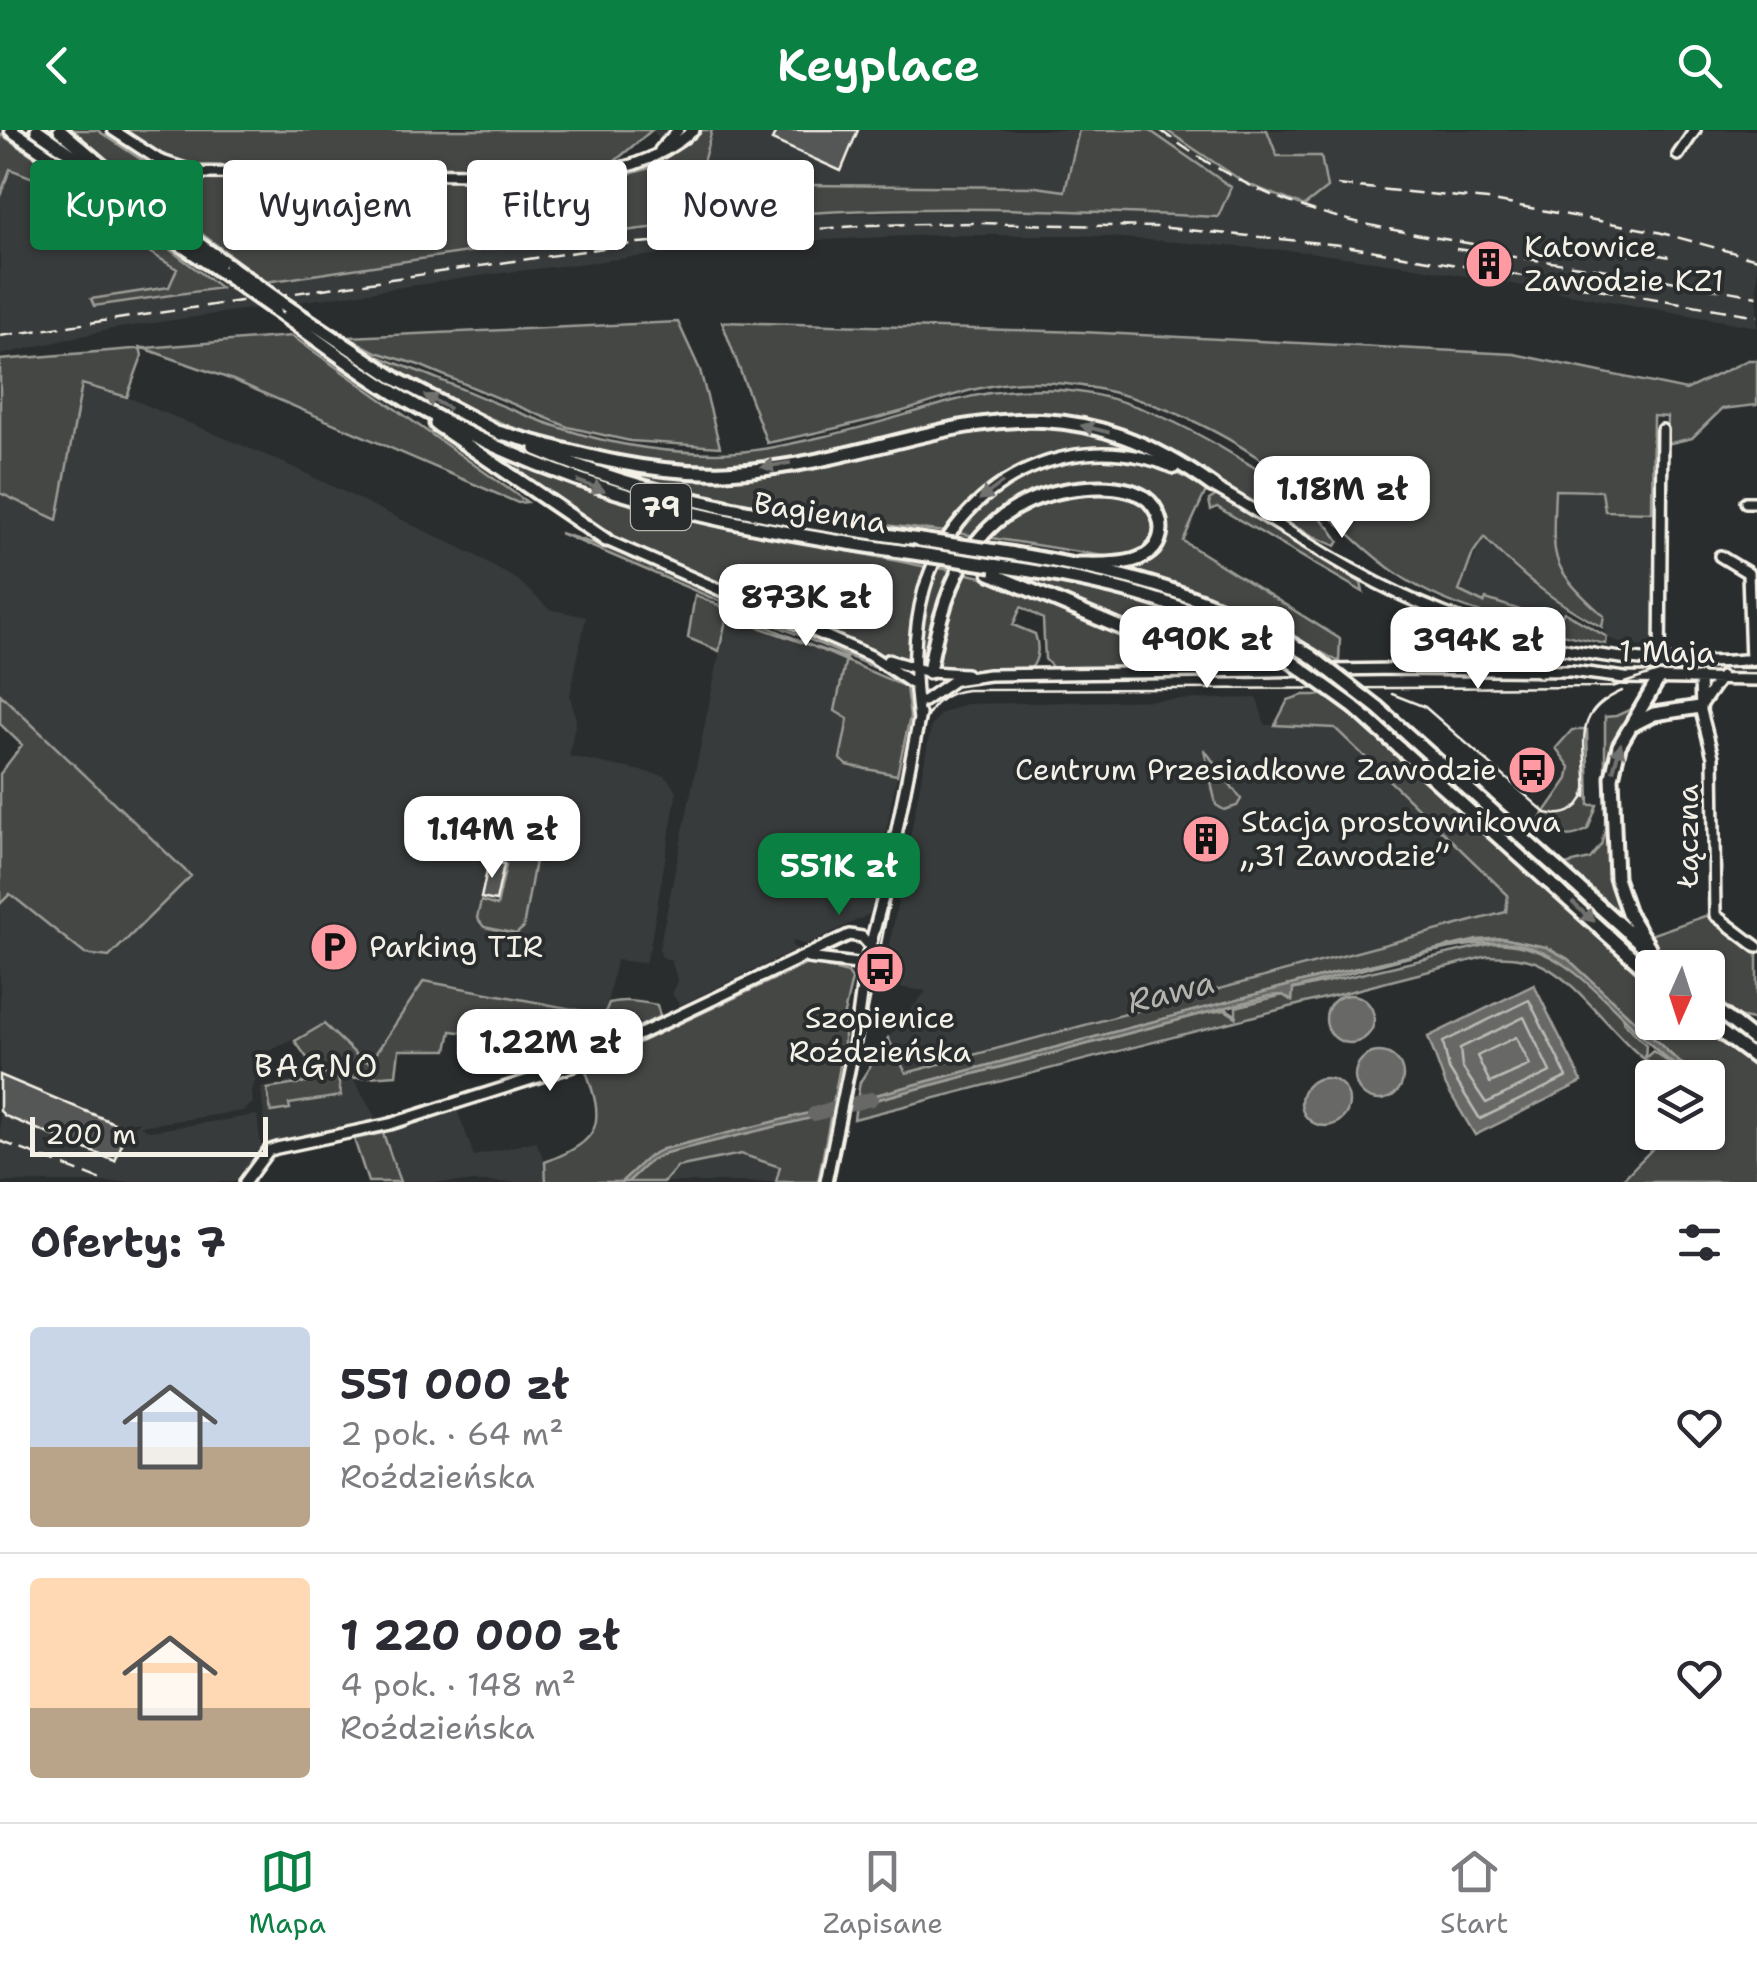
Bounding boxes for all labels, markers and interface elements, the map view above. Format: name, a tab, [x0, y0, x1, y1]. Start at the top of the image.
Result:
text: Keyplace	[777, 35, 980, 95]
icon: back	[30, 38, 85, 93]
icon: search	[1672, 38, 1727, 93]
chip: Kupno	[30, 160, 203, 250]
chip: Wynajem	[223, 160, 447, 250]
chip: Filtry	[467, 160, 627, 250]
chip: Nowe	[647, 160, 814, 250]
place label: Katowice Zawodzie KZ1	[1524, 226, 1724, 301]
building icon: Katowice Zawodzie KZ1	[1463, 238, 1515, 290]
one-way arrow	[423, 394, 452, 411]
one-way arrow	[1079, 420, 1110, 436]
pin: 1.18M zł	[1239, 456, 1445, 541]
one-way arrow	[759, 458, 791, 474]
text: 1.18M zł	[1276, 467, 1408, 510]
one-way arrow	[576, 479, 606, 494]
one-way arrow	[978, 481, 1004, 501]
street label: Bagienna	[751, 482, 890, 543]
road number: 79	[631, 484, 691, 530]
pin: 873K zł	[714, 564, 898, 649]
text: 873K zł	[741, 575, 871, 618]
pin: 490K zł	[1115, 606, 1299, 691]
pin: 394K zł	[1386, 607, 1570, 692]
text: 490K zł	[1141, 617, 1273, 660]
text: 394K zł	[1412, 618, 1544, 661]
street label: 1 Maja	[1618, 630, 1716, 673]
one-way arrow	[1610, 742, 1625, 772]
bus stop icon: Centrum Przesiadkowe Zawodzie	[1506, 744, 1558, 796]
place label: Centrum Przesiadkowe Zawodzie	[1015, 749, 1497, 790]
street label: Łączna	[1667, 784, 1708, 889]
pin: 1.14M zł	[389, 796, 595, 881]
place label: Stacja prostownikowa „31 Zawodzie”	[1240, 801, 1561, 876]
text: 1.14M zł	[426, 807, 558, 850]
building icon: Stacja prostownikowa „31 Zawodzie”	[1180, 813, 1232, 865]
pin: 551K zł	[747, 833, 931, 918]
text: 551K zł	[780, 844, 898, 887]
one-way arrow	[1571, 900, 1595, 923]
parking icon: Parking TIR	[308, 921, 360, 973]
place label: Parking TIR	[369, 926, 543, 967]
bus stop icon: Szopienice Roździeńska	[854, 943, 906, 995]
north arrow	[1635, 950, 1725, 1040]
map controls	[1635, 950, 1725, 1150]
water label: Rawa	[1123, 960, 1219, 1023]
place label: Szopienice Roździeńska	[789, 997, 972, 1072]
pin: 1.22M zł	[447, 1009, 653, 1094]
text: 1.22M zł	[479, 1020, 621, 1063]
district label: BAGNO	[254, 1044, 380, 1087]
button: layers	[1635, 1060, 1725, 1150]
scale bar	[30, 1112, 268, 1156]
text: 200 m	[45, 1115, 136, 1153]
text: Oferty: 7	[30, 1214, 226, 1270]
icon: filters	[1672, 1215, 1727, 1270]
text: 551 000 zł	[340, 1356, 569, 1412]
icon: home	[110, 1367, 230, 1487]
icon: heart	[1672, 1400, 1727, 1455]
text: 2 pok. · 64 m²	[340, 1412, 564, 1455]
text: Roździeńska	[340, 1455, 535, 1498]
text: 1 220 000 zł	[340, 1607, 620, 1663]
icon: home	[110, 1618, 230, 1738]
icon: heart	[1672, 1651, 1727, 1706]
text: 4 pok. · 148 m²	[340, 1663, 576, 1706]
text: Roździeńska	[340, 1706, 535, 1749]
tab: Mapa	[248, 1844, 326, 1942]
tab: Zapisane	[823, 1844, 943, 1942]
tab: Start	[1440, 1844, 1509, 1942]

